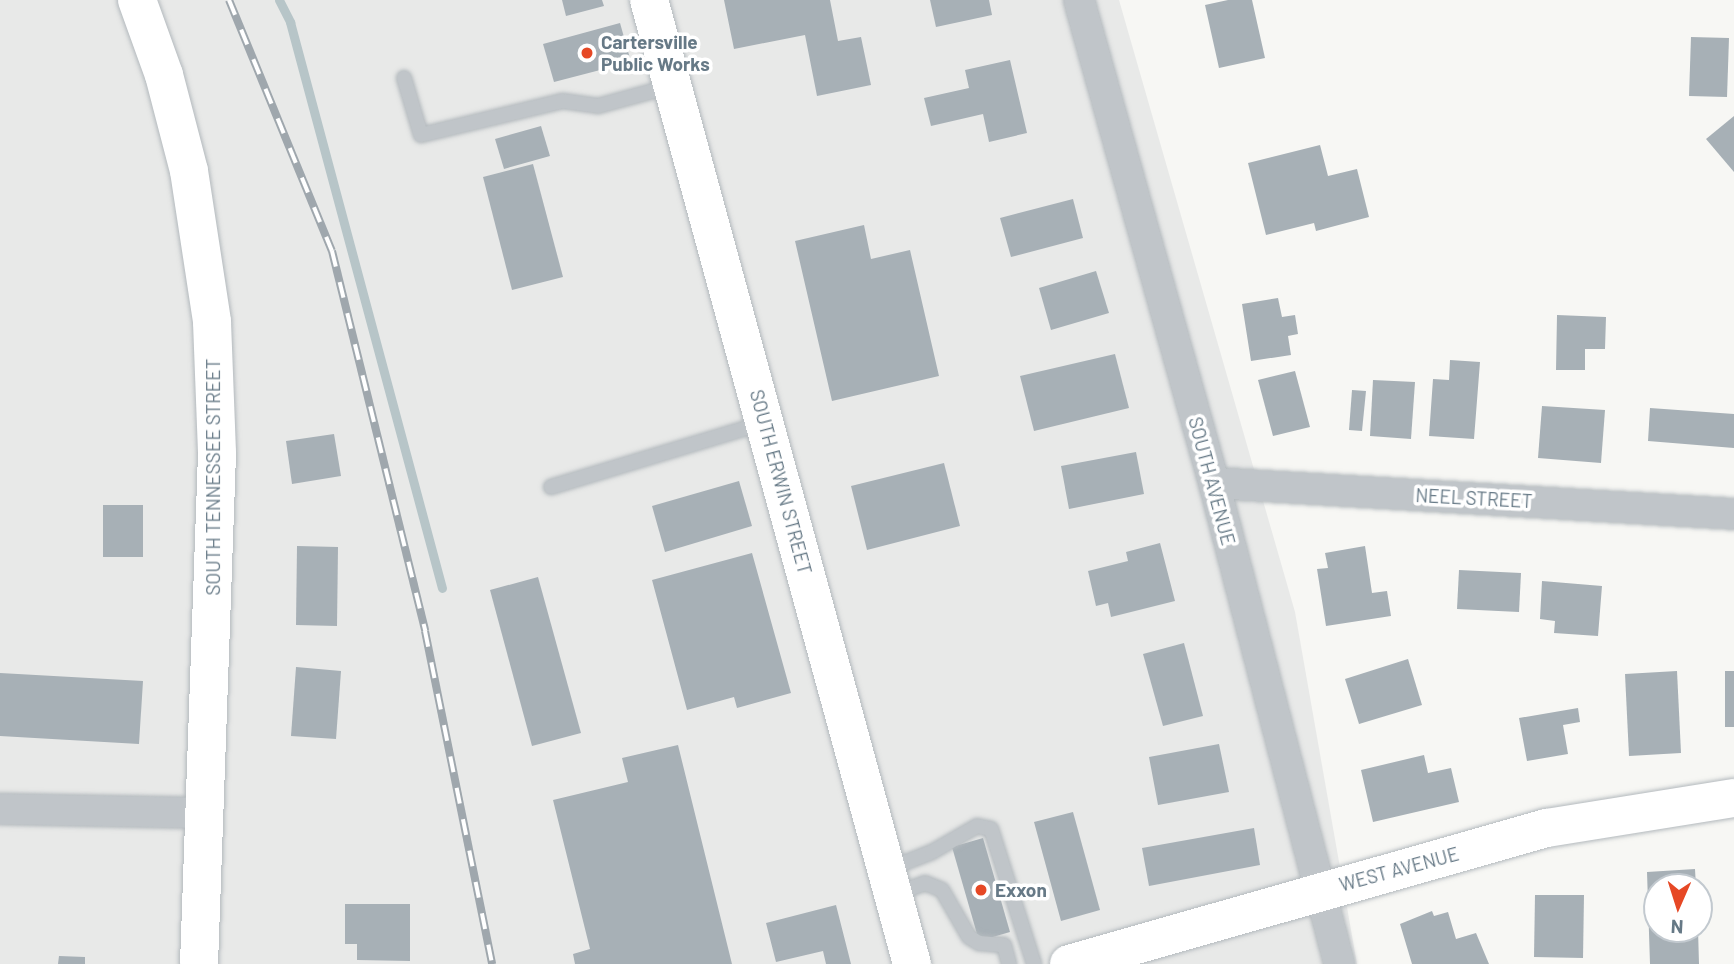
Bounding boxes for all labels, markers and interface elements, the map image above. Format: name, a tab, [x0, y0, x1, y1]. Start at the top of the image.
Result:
place label: Cartersville Public Works	[601, 31, 710, 75]
marker: Cartersville Public Works	[579, 45, 595, 61]
street label: SOUTH TENNESSEE STREET	[202, 358, 224, 596]
street label: SOUTH ERWIN STREET	[745, 387, 817, 577]
street label: SOUTH AVENUE	[1184, 414, 1240, 548]
street label: NEEL STREET	[1415, 484, 1533, 512]
street label: WEST AVENUE	[1337, 842, 1461, 896]
north arrow	[1643, 873, 1713, 943]
place label: Exxon	[995, 879, 1047, 901]
marker: Exxon	[973, 882, 989, 898]
text: N	[1670, 916, 1684, 939]

